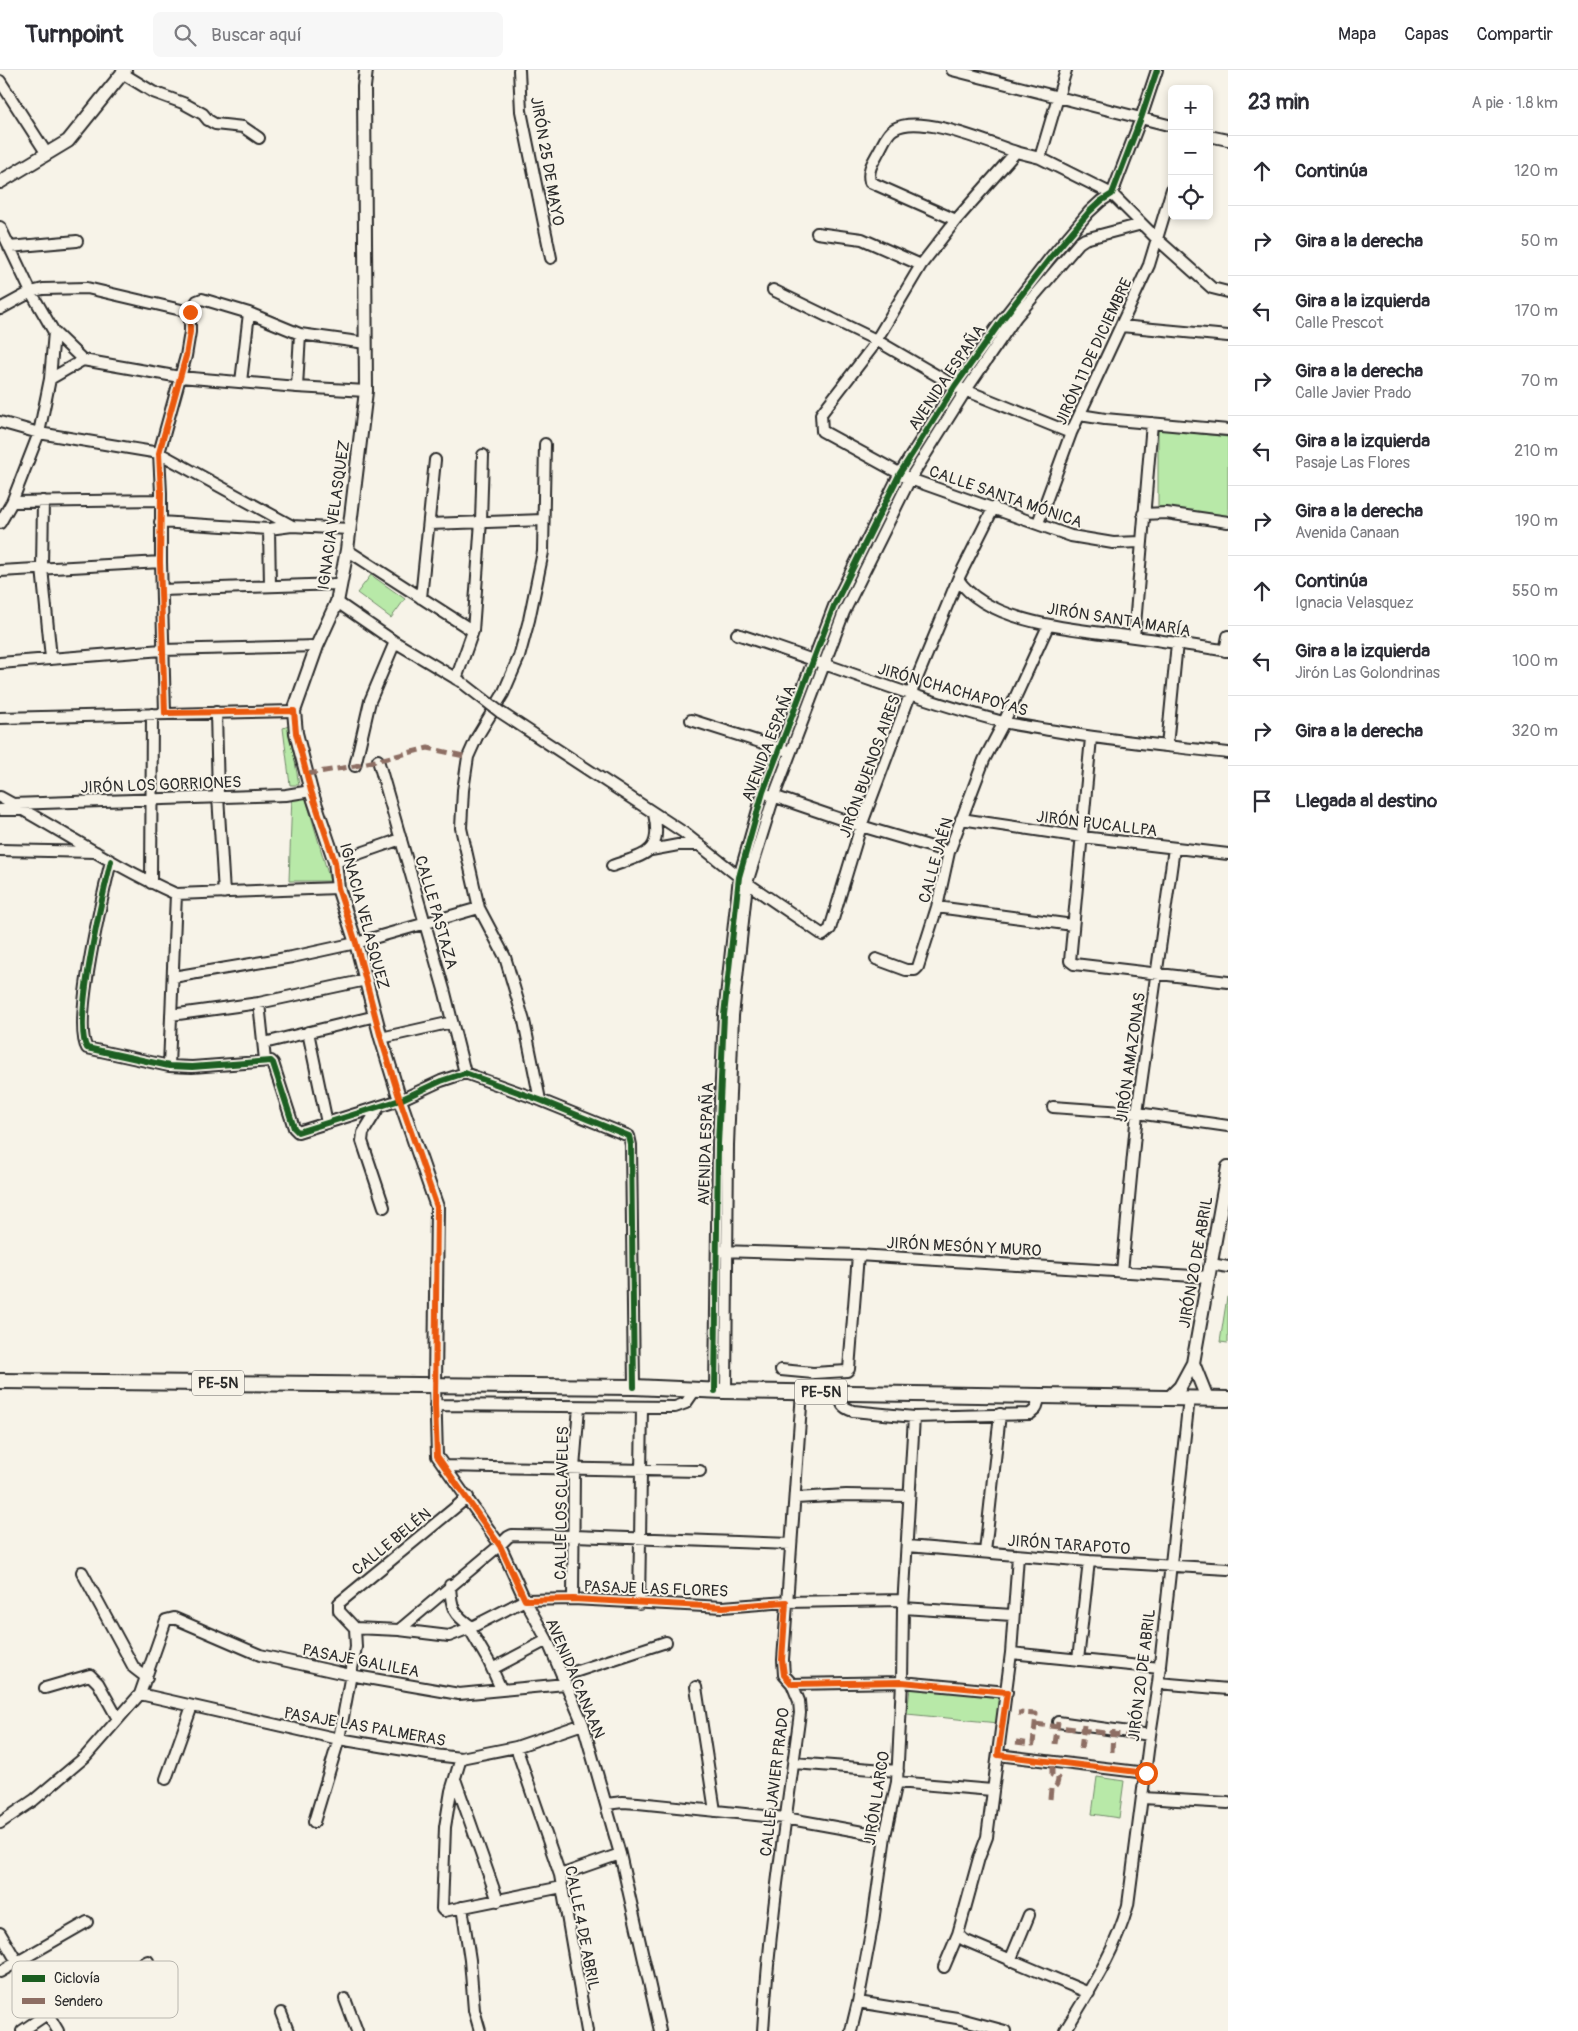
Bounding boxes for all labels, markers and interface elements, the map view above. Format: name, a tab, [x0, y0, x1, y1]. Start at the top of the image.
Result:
search box	[153, 12, 503, 57]
text: Turnpoint	[25, 20, 123, 49]
icon: search	[171, 21, 199, 49]
text: Buscar aquí	[211, 23, 302, 47]
text: Mapa	[1338, 23, 1376, 46]
text: Capas	[1404, 23, 1449, 46]
text: Compartir	[1477, 23, 1553, 46]
map controls	[1168, 85, 1213, 220]
button: +	[1168, 85, 1213, 130]
text: 23 min	[1248, 89, 1309, 116]
text: A pie · 1.8 km	[1472, 93, 1558, 113]
street label: JIRÓN 25 DE MAYO	[526, 95, 569, 227]
button: −	[1168, 130, 1213, 175]
icon: ahead	[1248, 157, 1276, 185]
text: Continúa	[1295, 159, 1368, 183]
text: 120 m	[1514, 161, 1558, 181]
button: locate	[1168, 175, 1213, 220]
icon: right	[1248, 227, 1276, 255]
text: Gira a la derecha	[1295, 229, 1423, 253]
text: 50 m	[1521, 231, 1558, 251]
street label: JIRÓN 11 DE DICIEMBRE	[1050, 274, 1137, 428]
text: Gira a la izquierda	[1295, 289, 1430, 313]
icon: left	[1248, 297, 1276, 325]
route end	[179, 301, 202, 324]
text: 170 m	[1515, 301, 1558, 321]
text: Calle Prescot	[1295, 313, 1383, 333]
street label: AVENIDA ESPAÑA	[904, 321, 990, 434]
text: Gira a la derecha	[1295, 359, 1423, 383]
icon: right	[1248, 367, 1276, 395]
text: 70 m	[1521, 371, 1558, 391]
text: Calle Javier Prado	[1295, 383, 1411, 403]
text: Gira a la izquierda	[1295, 429, 1430, 453]
icon: left	[1248, 437, 1276, 465]
street label: IGNACIA VELASQUEZ	[314, 439, 354, 591]
text: 210 m	[1514, 441, 1558, 461]
text: Pasaje Las Flores	[1295, 453, 1410, 473]
street label: CALLE SANTA MÓNICA	[926, 460, 1085, 533]
text: Gira a la derecha	[1295, 499, 1423, 523]
icon: right	[1248, 507, 1276, 535]
text: 190 m	[1515, 511, 1558, 531]
text: Avenida Canaan	[1295, 523, 1399, 543]
text: Continúa	[1295, 569, 1368, 593]
icon: ahead	[1248, 577, 1276, 605]
text: 550 m	[1512, 581, 1558, 601]
text: Ignacia Velasquez	[1295, 593, 1414, 613]
street label: JIRÓN SANTA MARÍA	[1045, 598, 1192, 641]
text: Gira a la izquierda	[1295, 639, 1430, 663]
icon: left	[1248, 647, 1276, 675]
text: 100 m	[1512, 651, 1558, 671]
street label: JIRÓN CHACHAPOYAS	[875, 658, 1030, 721]
text: Jirón Las Golondrinas	[1295, 663, 1440, 683]
street label: AVENIDA ESPAÑA	[738, 682, 800, 804]
street label: JIRÓN BUENOS AIRES	[834, 692, 905, 840]
icon: right	[1248, 717, 1276, 745]
text: Gira a la derecha	[1295, 719, 1423, 743]
text: 320 m	[1512, 721, 1558, 741]
street label: JIRÓN LOS GORRIONES	[80, 771, 242, 798]
icon: arrive	[1248, 787, 1276, 815]
text: Llegada al destino	[1295, 789, 1437, 813]
street label: JIRÓN PUCALLPA	[1035, 806, 1159, 841]
street label: CALLE JAÉN	[914, 815, 958, 905]
street label: IGNACIA VELASQUEZ	[335, 841, 393, 992]
street label: CALLE PASTAZA	[410, 853, 462, 971]
street label: JIRÓN AMAZONAS	[1111, 991, 1150, 1123]
street label: AVENIDA ESPAÑA	[694, 1082, 718, 1206]
street label: JIRÓN 20 DE ABRIL	[1174, 1195, 1217, 1330]
street label: JIRÓN MESÓN Y MURO	[886, 1232, 1042, 1261]
road number: PE-5N	[192, 1370, 244, 1396]
road number: PE-5N	[795, 1380, 847, 1404]
street label: CALLE LOS CLAVELES	[551, 1426, 573, 1580]
street label: CALLE BELÉN	[348, 1504, 435, 1580]
street label: JIRÓN TARAPOTO	[1007, 1530, 1131, 1559]
street label: PASAJE LAS FLORES	[583, 1576, 729, 1602]
street label: JIRÓN 20 DE ABRIL	[1123, 1608, 1160, 1743]
street label: AVENIDA CANAAN	[541, 1615, 609, 1741]
street label: PASAJE GALILEA	[301, 1640, 421, 1682]
street label: PASAJE LAS PALMERAS	[282, 1703, 447, 1751]
street label: CALLE JAVIER PRADO	[756, 1707, 794, 1858]
street label: JIRÓN LARCO	[859, 1750, 894, 1846]
route start	[1135, 1762, 1158, 1785]
street label: CALLE 4 DE ABRIL	[560, 1864, 604, 1992]
legend	[12, 1961, 178, 2018]
text: Ciclovía	[54, 1970, 100, 1987]
text: Sendero	[54, 1993, 103, 2010]

